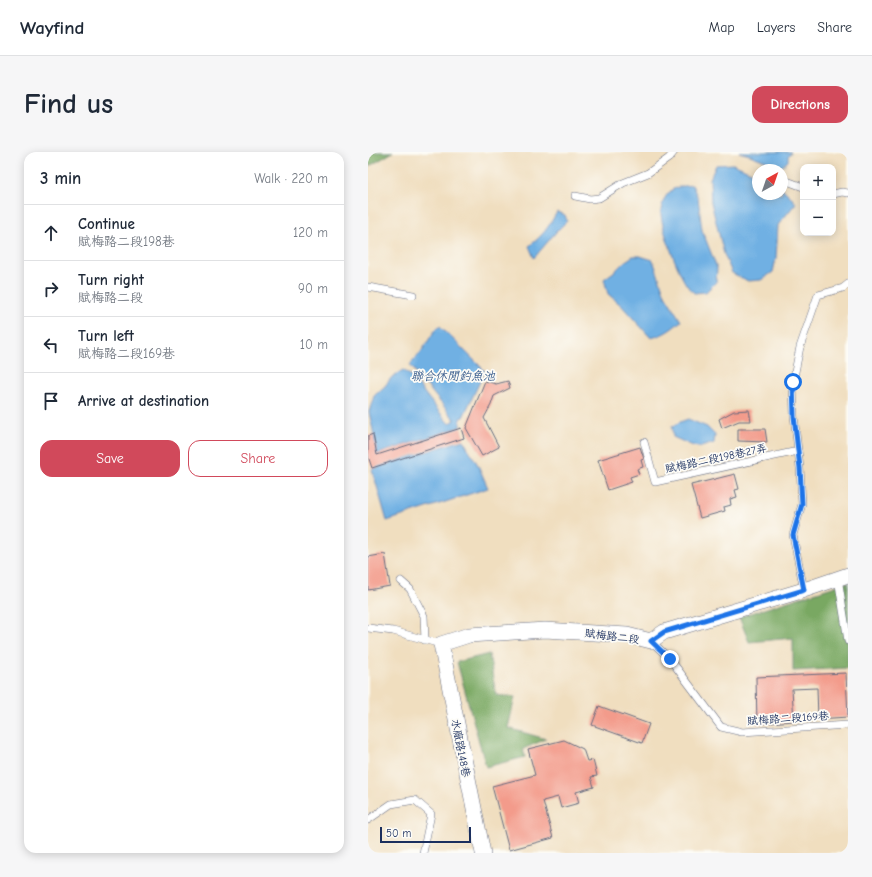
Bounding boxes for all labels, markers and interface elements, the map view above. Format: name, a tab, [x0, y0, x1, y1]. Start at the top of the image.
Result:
text: Wayfind	[20, 17, 84, 39]
text: Map	[708, 19, 735, 36]
text: Layers	[757, 19, 795, 36]
text: Share	[817, 19, 852, 36]
button: Directions	[752, 86, 848, 123]
text: Find us	[24, 88, 113, 120]
north arrow	[752, 164, 788, 200]
map controls	[800, 164, 836, 236]
button: +	[800, 164, 836, 200]
text: 3 min	[40, 169, 81, 188]
text: Walk · 220 m	[254, 171, 328, 186]
button: −	[800, 200, 836, 236]
text: Continue	[78, 215, 135, 233]
icon: ahead	[40, 222, 62, 244]
text: 120 m	[293, 225, 328, 240]
text: 賦梅路二段198巷	[78, 234, 175, 249]
text: Turn right	[78, 271, 144, 289]
icon: right	[40, 278, 62, 300]
text: 90 m	[298, 281, 328, 296]
text: 賦梅路二段	[78, 290, 143, 305]
text: Turn left	[78, 327, 134, 345]
icon: left	[40, 334, 62, 356]
text: 10 m	[300, 337, 328, 352]
text: 賦梅路二段169巷	[78, 346, 175, 361]
water label: 聯合休閒釣魚池	[411, 369, 496, 383]
route start	[784, 373, 802, 391]
icon: arrive	[40, 390, 62, 412]
text: Arrive at destination	[78, 392, 209, 410]
button: Save	[40, 440, 180, 477]
button: Share	[188, 440, 328, 477]
street label: 賦梅路二段198巷27弄	[664, 441, 768, 476]
street label: 賦梅路二段	[584, 627, 640, 646]
route end	[661, 650, 679, 668]
street label: 賦梅路二段169巷	[747, 709, 829, 728]
street label: 水廠路148巷	[448, 718, 473, 778]
scale bar	[380, 825, 471, 844]
text: 50 m	[386, 827, 411, 840]

